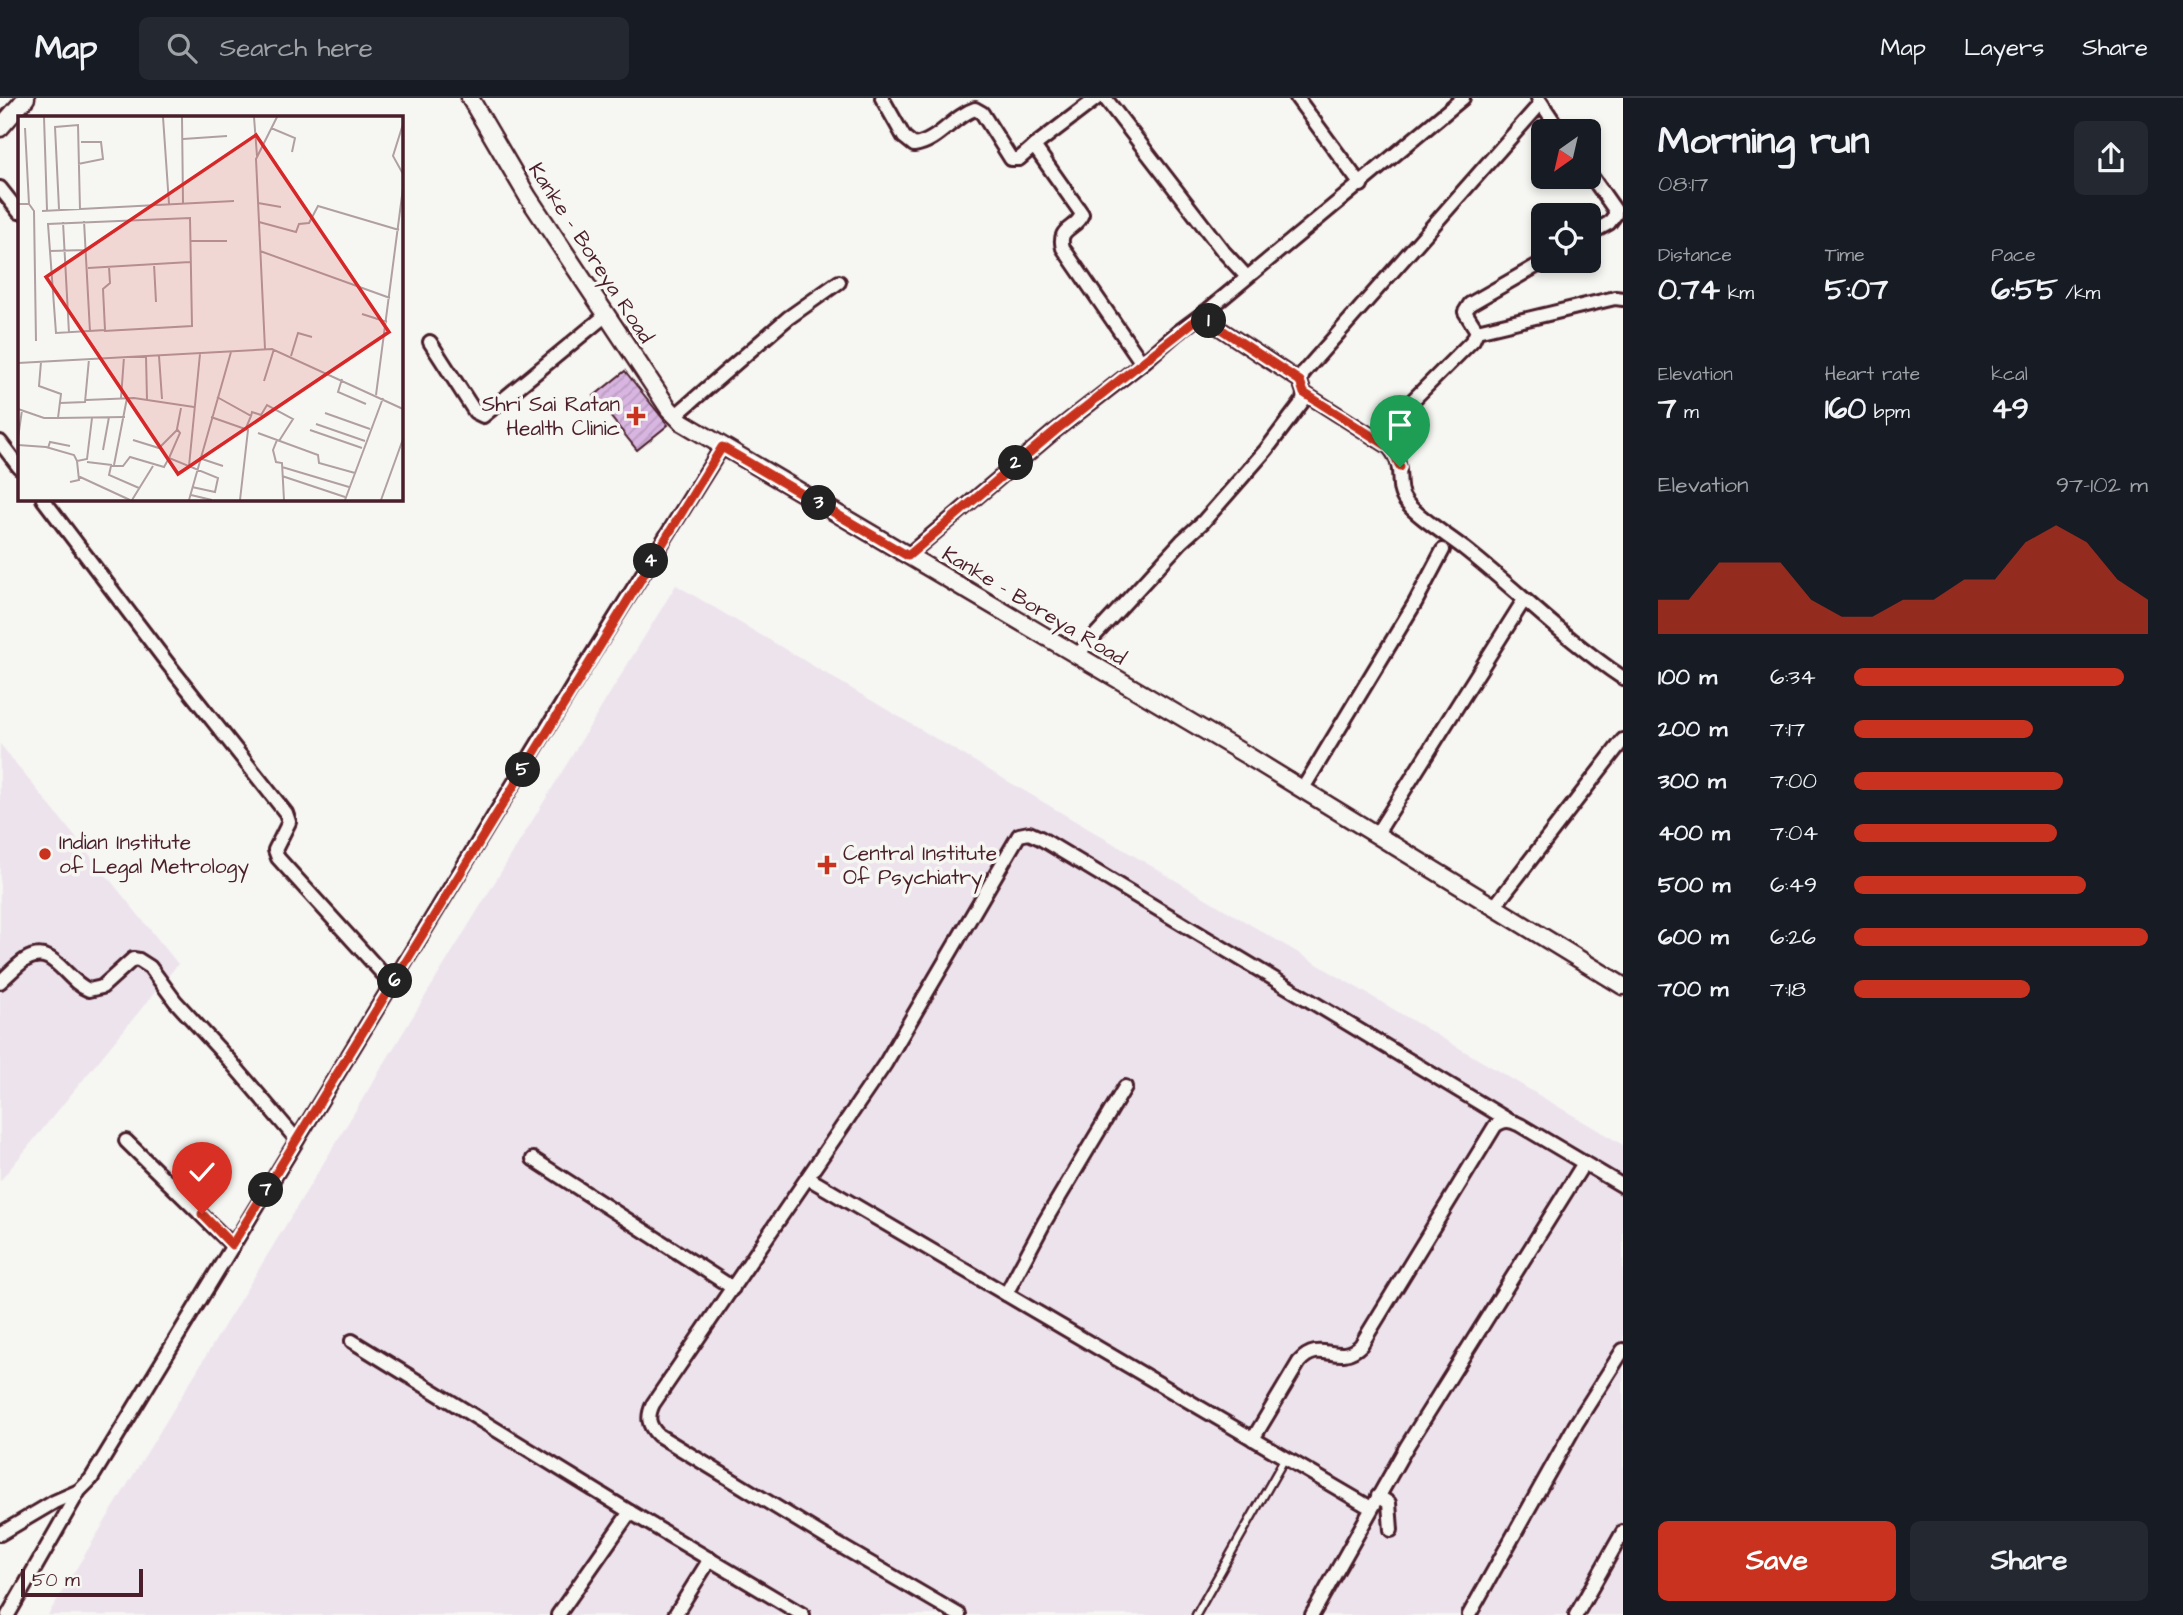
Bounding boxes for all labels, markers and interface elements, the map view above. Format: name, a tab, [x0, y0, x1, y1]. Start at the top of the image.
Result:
search box	[139, 17, 629, 80]
text: Map	[35, 25, 97, 71]
icon: search	[163, 29, 201, 67]
text: Search here	[219, 30, 373, 66]
text: Map	[1881, 31, 1926, 65]
text: Layers	[1964, 31, 2044, 65]
text: Share	[2082, 31, 2148, 65]
inset map	[18, 116, 402, 500]
text: Morning run	[1658, 116, 1870, 168]
north arrow	[1531, 119, 1601, 189]
map controls	[1531, 119, 1601, 273]
button: share	[2074, 121, 2148, 195]
street label: Kanke - Boreya Road	[520, 157, 660, 350]
text: 08:17	[1658, 168, 1708, 200]
button: locate	[1531, 203, 1601, 273]
text: Distance	[1658, 242, 1732, 269]
text: Time	[1825, 242, 1864, 269]
text: Pace	[1991, 242, 2035, 269]
text: 0.74	[1658, 269, 1720, 311]
text: 5:07	[1825, 269, 1888, 311]
text: 6:55	[1991, 269, 2058, 311]
text: km	[1720, 280, 1754, 307]
text: /km	[2058, 280, 2100, 307]
pin: 1	[1192, 304, 1226, 339]
text: 1	[1207, 307, 1210, 334]
text: Elevation	[1658, 361, 1733, 388]
text: Heart rate	[1825, 361, 1920, 388]
text: kcal	[1991, 361, 2028, 388]
text: 7	[1658, 388, 1676, 430]
text: 160	[1825, 388, 1866, 430]
text: 49	[1991, 388, 2029, 430]
place label: Shri Sai Ratan Health Clinic	[482, 390, 620, 443]
pin	[1370, 395, 1430, 467]
text: m	[1676, 399, 1699, 426]
text: bpm	[1866, 399, 1910, 426]
marker: Shri Sai Ratan Health Clinic	[626, 406, 646, 426]
icon: arrive	[1381, 406, 1419, 444]
pin: 2	[998, 446, 1034, 480]
text: 2	[1010, 449, 1021, 476]
text: Elevation	[1658, 469, 1749, 501]
text: 97–102 m	[2056, 469, 2148, 501]
pin: 3	[802, 486, 836, 520]
text: 3	[814, 489, 823, 516]
street label: Kanke - Boreya Road	[935, 539, 1132, 674]
pin: 4	[634, 544, 668, 578]
text: 4	[644, 547, 657, 574]
text: 100 m	[1658, 661, 1717, 693]
text: 6:34	[1770, 661, 1816, 693]
text: 200 m	[1658, 713, 1727, 745]
text: 7:17	[1770, 713, 1805, 745]
pin: 5	[505, 752, 540, 788]
text: 5	[516, 756, 529, 783]
text: 300 m	[1658, 765, 1726, 797]
text: 7:00	[1770, 765, 1817, 797]
text: 400 m	[1658, 817, 1730, 849]
text: 7:04	[1770, 817, 1818, 849]
place label: Indian Institute of Legal Metrology	[59, 828, 249, 883]
place label: Central Institute Of Psychiatry	[843, 839, 997, 894]
marker: Indian Institute of Legal Metrology	[37, 846, 53, 862]
marker: Central Institute Of Psychiatry	[817, 855, 837, 875]
text: 500 m	[1658, 869, 1730, 901]
text: 6:49	[1770, 869, 1817, 901]
text: 600 m	[1658, 921, 1729, 953]
text: 6:26	[1770, 921, 1816, 953]
pin: 6	[378, 964, 412, 998]
text: 6	[389, 967, 400, 994]
text: 700 m	[1658, 973, 1728, 1005]
text: 7:18	[1770, 973, 1806, 1005]
pin	[172, 1142, 232, 1214]
icon: check	[183, 1153, 221, 1191]
pin: 7	[248, 1172, 284, 1208]
text: 7	[260, 1176, 271, 1203]
button: Save	[1658, 1521, 1896, 1601]
button: Share	[1910, 1521, 2148, 1601]
scale bar	[21, 1566, 144, 1598]
text: 50 m	[32, 1567, 80, 1594]

